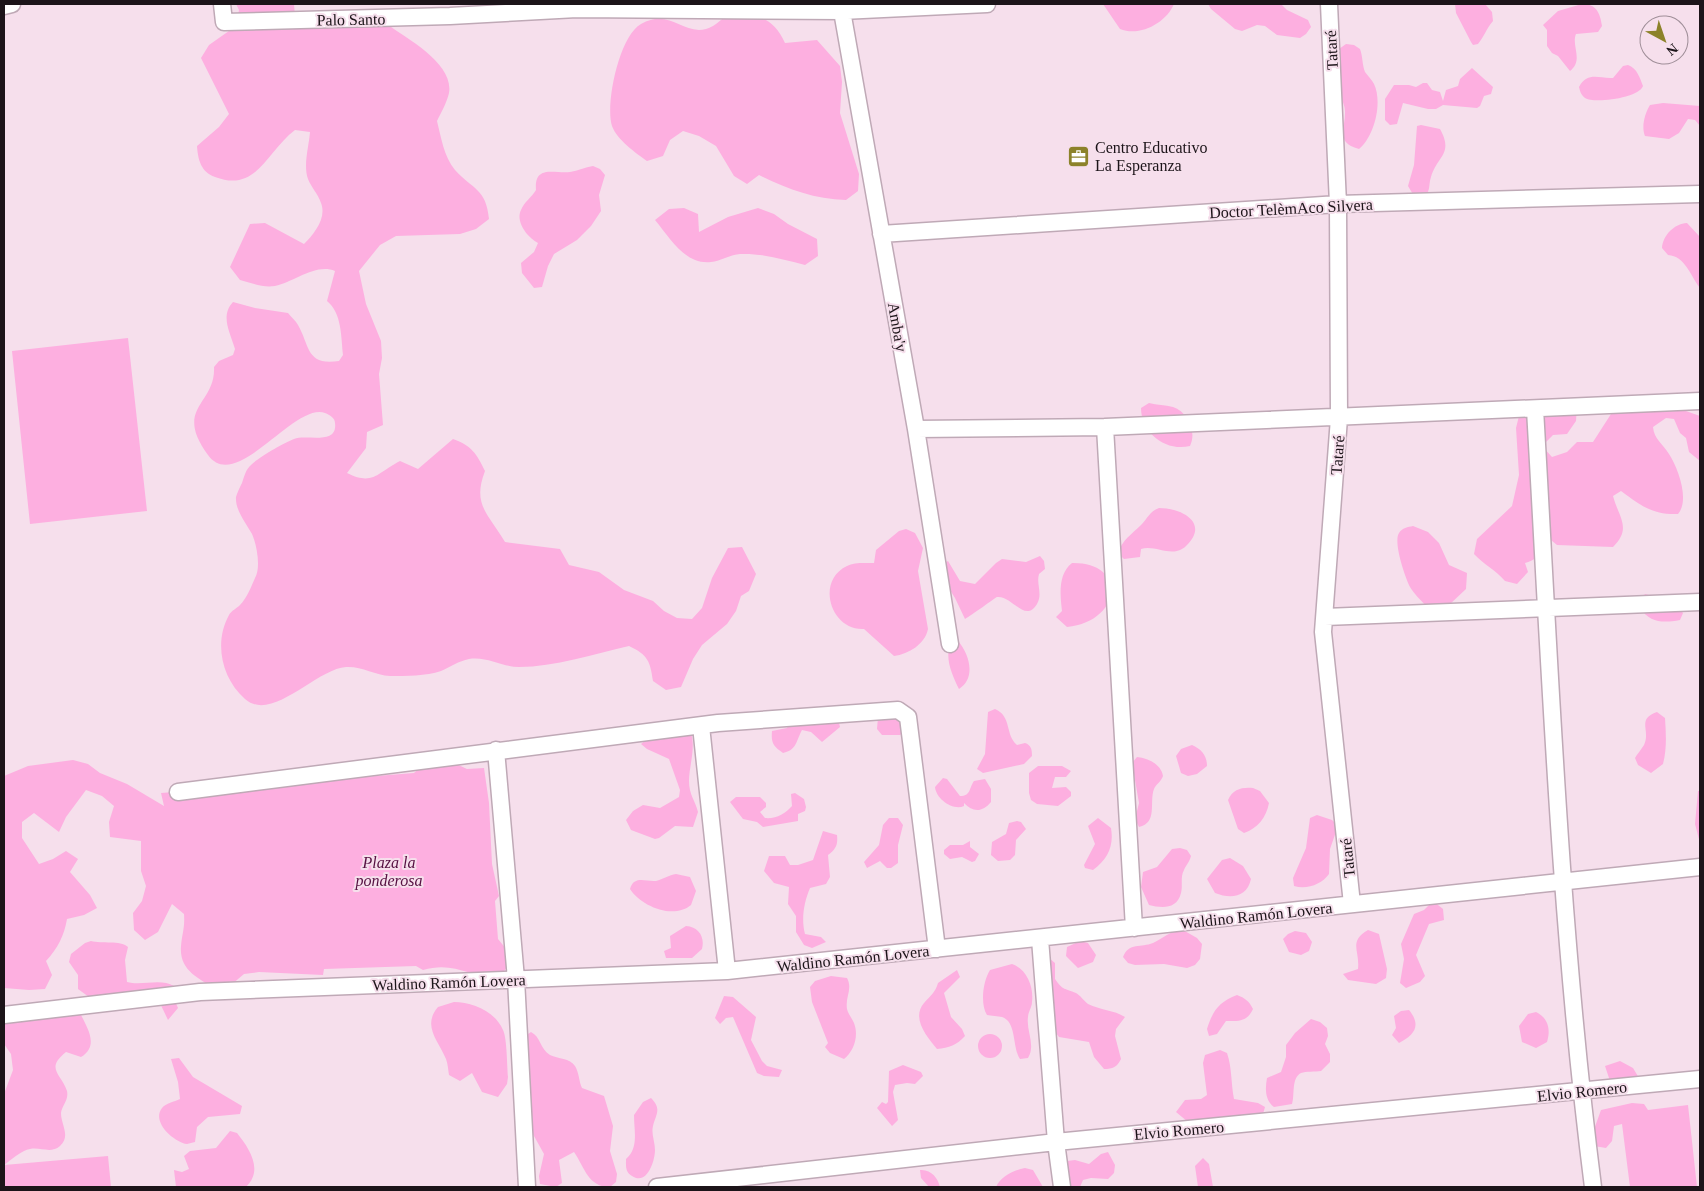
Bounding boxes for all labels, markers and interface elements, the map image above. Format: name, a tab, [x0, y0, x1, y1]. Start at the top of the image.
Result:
street label: Palo Santo	[316, 10, 386, 29]
north arrow	[1639, 15, 1689, 65]
street label: Tataré	[1322, 30, 1341, 70]
text: N	[1663, 41, 1681, 59]
place label: Centro Educativo La Esperanza	[1095, 139, 1207, 175]
office icon: Centro Educativo La Esperanza	[1067, 144, 1091, 168]
street label: Doctor TelèmAco Silvera	[1209, 196, 1373, 221]
street label: Amba'y	[884, 301, 910, 353]
street label: Tataré	[1328, 435, 1347, 475]
street label: Tataré	[1337, 837, 1358, 879]
park label: Plaza la ponderosa	[355, 854, 422, 890]
street label: Waldino Ramón Lovera	[1179, 899, 1333, 932]
street label: Waldino Ramón Lovera	[776, 942, 930, 975]
street label: Waldino Ramón Lovera	[372, 971, 526, 994]
street label: Elvio Romero	[1536, 1078, 1628, 1105]
street label: Elvio Romero	[1133, 1118, 1225, 1143]

